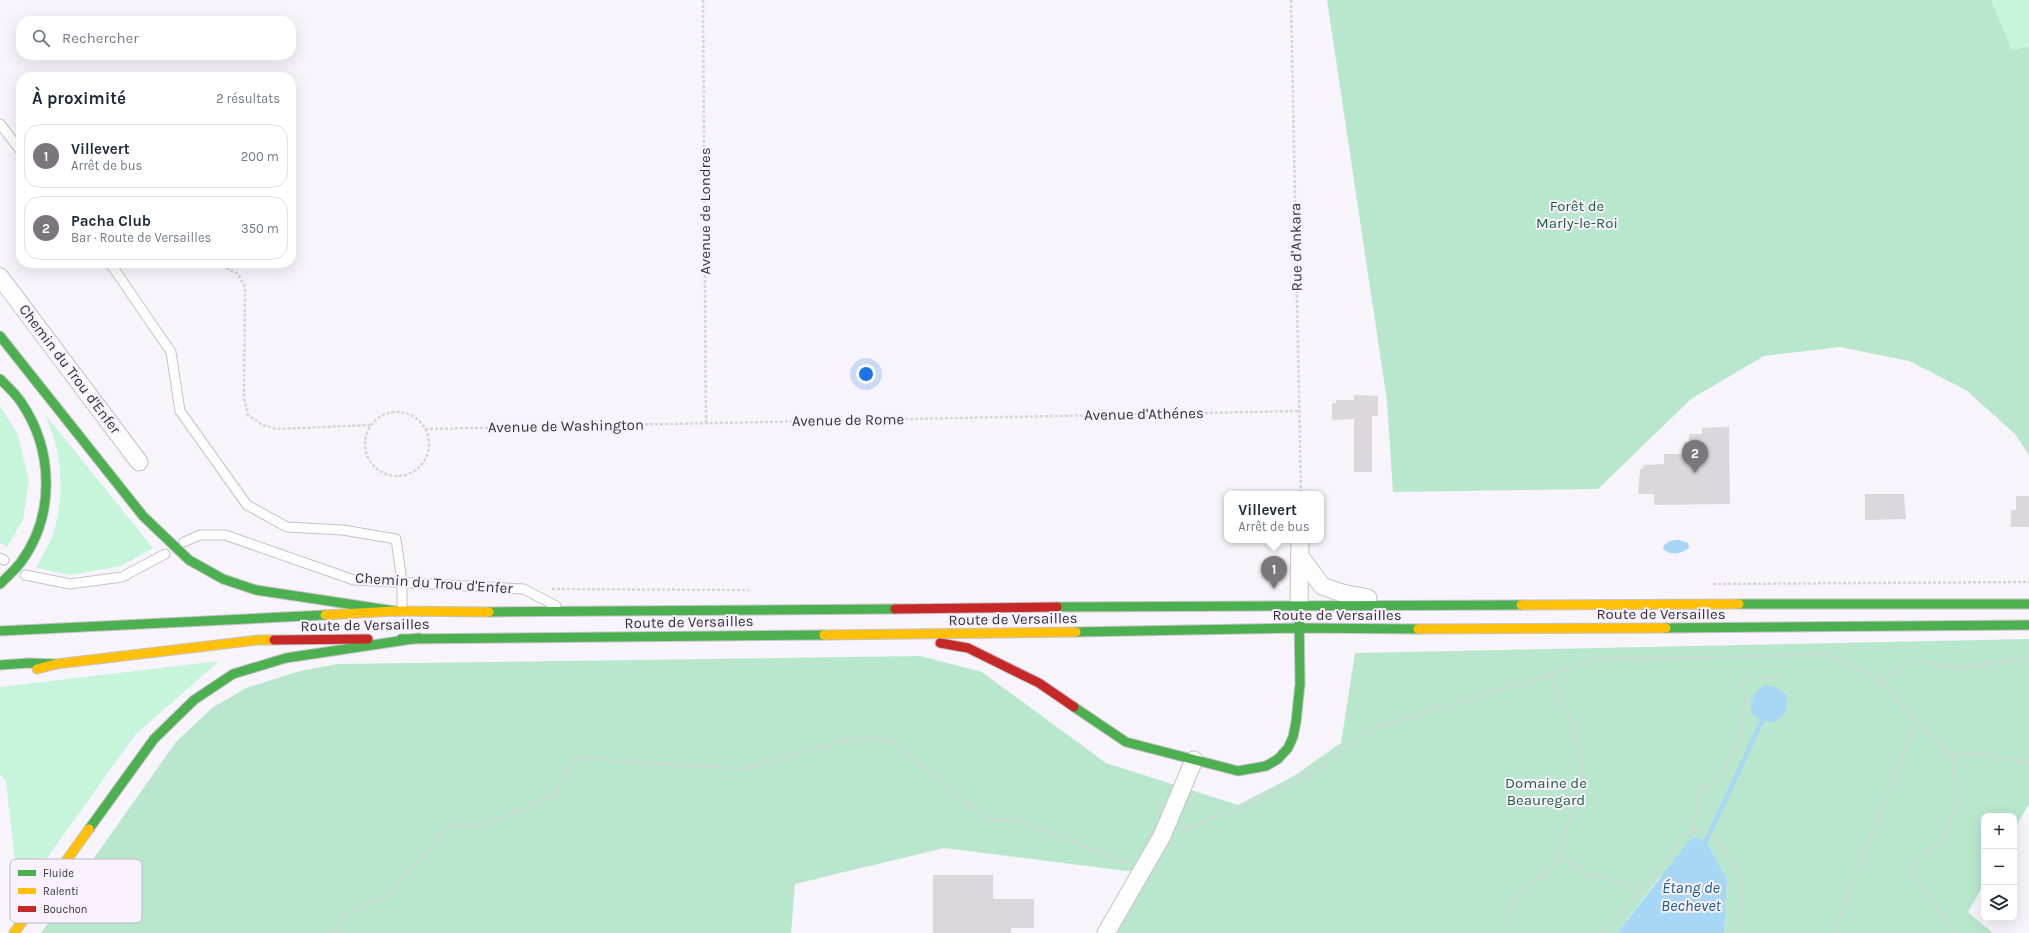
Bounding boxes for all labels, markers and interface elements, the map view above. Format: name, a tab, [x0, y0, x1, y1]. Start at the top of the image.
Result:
search box	[16, 16, 296, 60]
icon: search	[30, 27, 52, 49]
text: Rechercher	[62, 29, 139, 47]
text: À proximité	[32, 88, 126, 108]
text: 2 résultats	[216, 91, 280, 106]
text: Villevert	[71, 140, 130, 158]
street label: Avenue de Londres	[696, 147, 714, 275]
text: 1	[44, 149, 48, 164]
text: 200 m	[241, 149, 279, 164]
text: Arrêt de bus	[71, 158, 142, 173]
park label: Forêt de Marly-le-Roi	[1536, 197, 1618, 232]
street label: Rue d'Ankara	[1286, 203, 1306, 291]
text: Pacha Club	[71, 212, 151, 230]
text: 2	[42, 221, 50, 236]
text: 350 m	[241, 221, 279, 236]
text: Bar · Route de Versailles	[71, 230, 211, 245]
street label: Chemin du Trou d'Enfer	[15, 301, 125, 438]
your location	[856, 364, 876, 384]
street label: Avenue d'Athénes	[1084, 404, 1204, 424]
street label: Avenue de Rome	[792, 410, 904, 430]
street label: Avenue de Washington	[488, 416, 644, 436]
pin: 2	[1682, 440, 1708, 473]
popup	[1224, 491, 1324, 543]
text: Villevert	[1238, 501, 1297, 519]
text: Arrêt de bus	[1238, 519, 1310, 534]
pin: 1	[1261, 556, 1287, 589]
street label: Chemin du Trou d'Enfer	[355, 569, 514, 598]
street label: Route de Versailles	[1596, 605, 1726, 623]
street label: Route de Versailles	[1272, 606, 1402, 624]
street label: Route de Versailles	[948, 609, 1078, 629]
street label: Route de Versailles	[624, 612, 754, 632]
street label: Route de Versailles	[300, 615, 430, 635]
park label: Domaine de Beauregard	[1505, 774, 1587, 809]
map controls	[1981, 813, 2017, 921]
button: +	[1981, 813, 2017, 849]
button: −	[1981, 849, 2017, 885]
legend	[10, 859, 142, 923]
text: Fluide	[43, 867, 74, 880]
water label: Étang de Bechevet	[1661, 878, 1722, 915]
text: Ralenti	[43, 885, 79, 898]
button: layers	[1981, 885, 2017, 921]
text: Bouchon	[43, 903, 87, 916]

